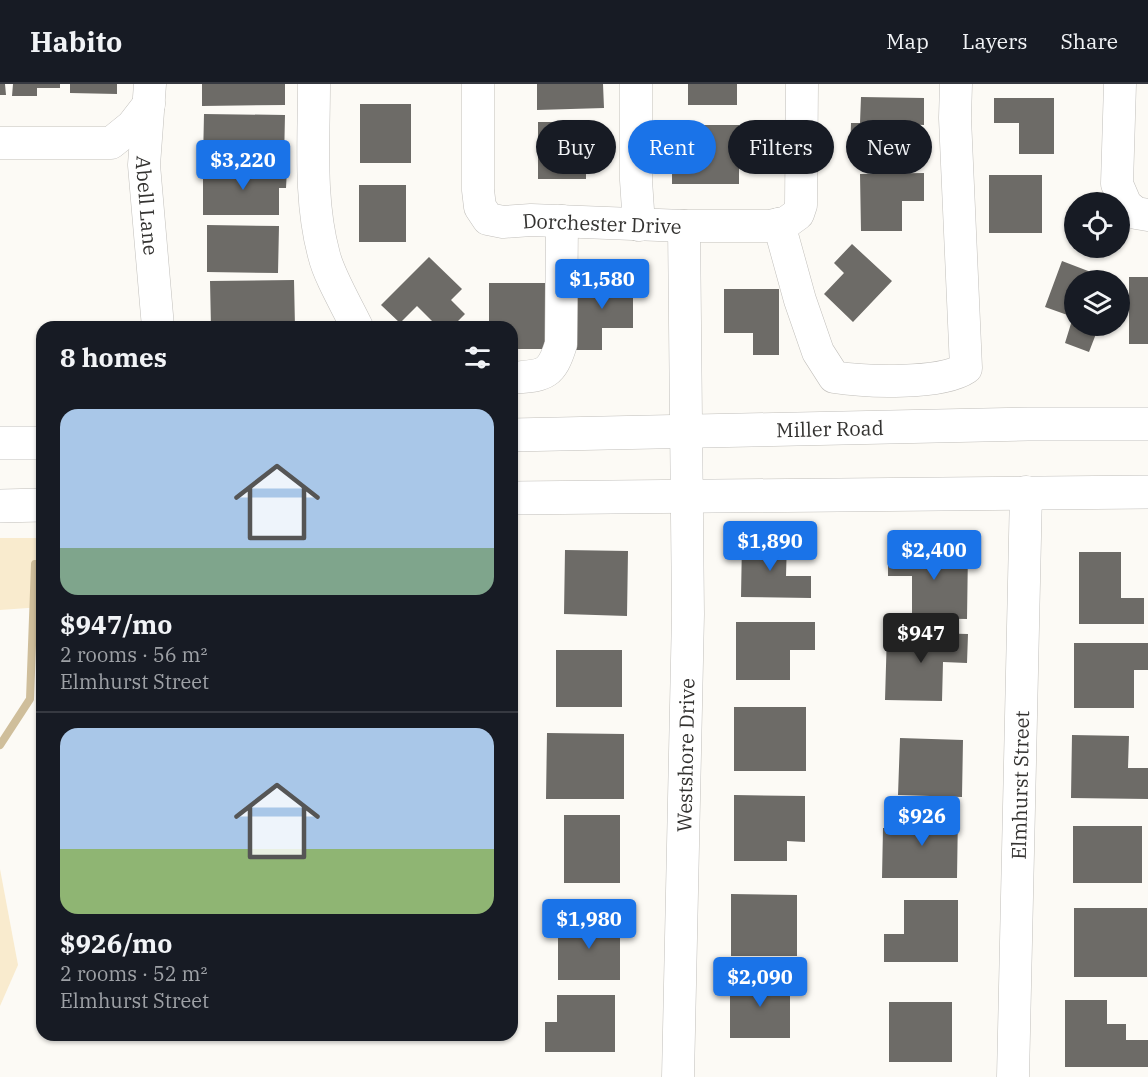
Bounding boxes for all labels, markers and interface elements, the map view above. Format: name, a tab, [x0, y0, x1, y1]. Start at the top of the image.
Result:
text: Habito	[30, 23, 122, 60]
text: Map	[886, 27, 929, 55]
text: Layers	[962, 27, 1028, 55]
text: Share	[1061, 27, 1118, 55]
chip: Buy	[536, 120, 616, 174]
chip: Rent	[628, 120, 716, 174]
chip: Filters	[728, 120, 834, 174]
chip: New	[846, 120, 932, 174]
pin: $3,220	[194, 140, 292, 191]
text: $3,220	[210, 146, 276, 173]
street label: Abell Lane	[130, 155, 165, 256]
map controls	[1064, 192, 1130, 336]
button: locate	[1064, 192, 1130, 258]
street label: Dorchester Drive	[522, 206, 682, 239]
pin: $1,580	[553, 259, 651, 310]
text: $1,580	[569, 265, 635, 292]
button: layers	[1064, 270, 1130, 336]
text: 8 homes	[60, 340, 167, 374]
icon: filters	[461, 341, 494, 374]
street label: Miller Road	[776, 414, 884, 443]
icon: home	[223, 448, 331, 556]
pin: $1,890	[721, 521, 819, 572]
text: $1,890	[737, 527, 803, 554]
pin: $2,400	[885, 530, 983, 581]
text: $2,400	[901, 536, 967, 563]
text: $947/mo	[60, 607, 172, 641]
pin: $947	[885, 613, 957, 664]
text: $947	[897, 619, 945, 646]
text: 2 rooms · 56 m²	[60, 641, 207, 668]
text: Elmhurst Street	[60, 668, 209, 695]
street label: Westshore Drive	[670, 678, 700, 832]
street label: Elmhurst Street	[1004, 710, 1035, 860]
icon: home	[223, 767, 331, 875]
pin: $926	[886, 796, 958, 847]
text: $926	[898, 802, 946, 829]
pin: $1,980	[540, 899, 638, 950]
text: $1,980	[556, 905, 622, 932]
text: $926/mo	[60, 926, 172, 960]
pin: $2,090	[711, 957, 809, 1008]
text: 2 rooms · 52 m²	[60, 960, 207, 987]
text: $2,090	[727, 963, 793, 990]
text: Elmhurst Street	[60, 987, 209, 1014]

